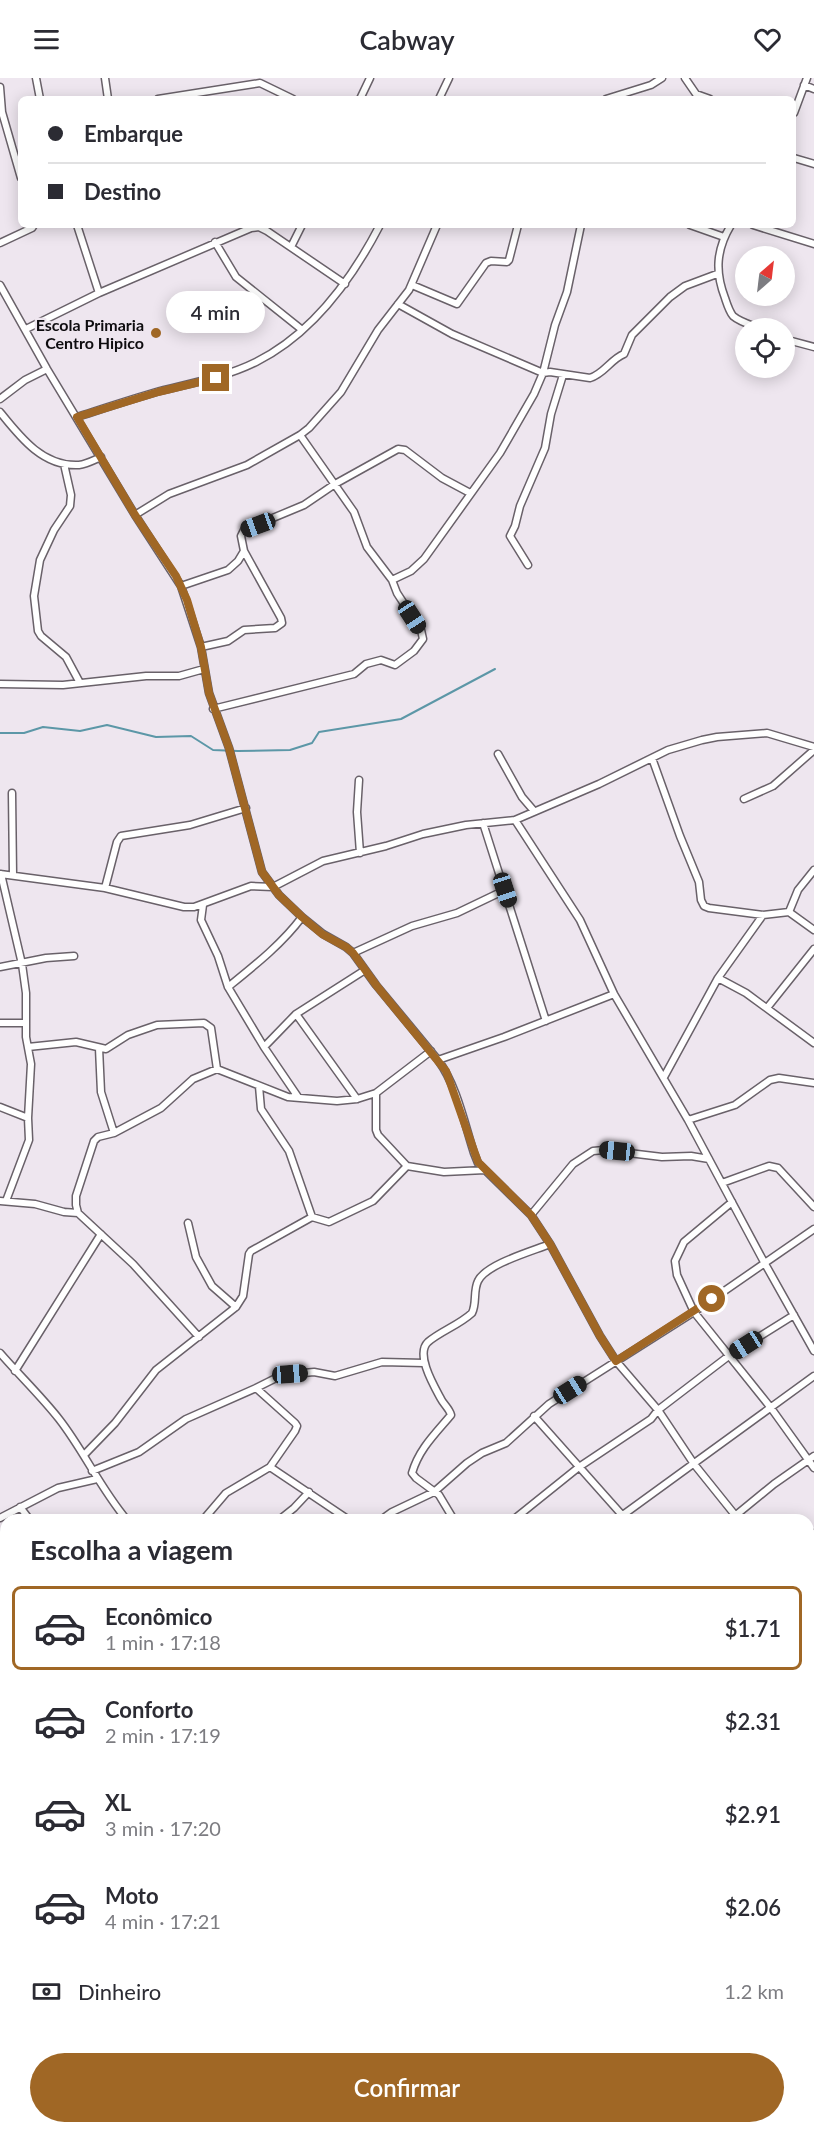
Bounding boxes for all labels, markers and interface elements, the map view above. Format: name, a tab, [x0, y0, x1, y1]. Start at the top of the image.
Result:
icon: menu	[30, 23, 63, 56]
text: Cabway	[359, 23, 455, 56]
icon: heart	[751, 23, 784, 56]
text: Embarque	[84, 120, 183, 147]
text: Destino	[84, 178, 161, 205]
north arrow	[735, 246, 795, 306]
map controls	[735, 246, 795, 378]
callout: 4 min	[166, 291, 266, 333]
text: 4 min	[191, 300, 240, 324]
place label: Escola Primaria Centro Hipico	[36, 315, 144, 352]
button: locate	[735, 318, 795, 378]
marker: Escola Primaria Centro Hipico	[149, 326, 163, 340]
route end	[202, 364, 229, 391]
car	[238, 510, 278, 540]
car	[395, 597, 429, 637]
car	[491, 870, 519, 910]
car	[598, 1140, 636, 1162]
route start	[698, 1285, 725, 1312]
car	[726, 1328, 766, 1362]
car	[271, 1364, 309, 1384]
car	[550, 1373, 590, 1407]
text: Escolha a viagem	[30, 1533, 233, 1566]
icon: car	[33, 1601, 87, 1655]
text: Econômico	[105, 1603, 212, 1630]
text: $1.71	[725, 1615, 781, 1642]
text: 1 min · 17:18	[105, 1630, 221, 1654]
icon: car	[33, 1694, 87, 1748]
text: Conforto	[105, 1696, 193, 1723]
text: $2.31	[725, 1708, 781, 1735]
text: 2 min · 17:19	[105, 1723, 221, 1747]
icon: car	[33, 1787, 87, 1841]
text: XL	[105, 1789, 131, 1816]
text: $2.91	[725, 1801, 781, 1828]
text: 3 min · 17:20	[105, 1816, 221, 1840]
icon: car	[33, 1880, 87, 1934]
text: Moto	[105, 1882, 159, 1909]
text: $2.06	[725, 1894, 781, 1921]
text: 4 min · 17:21	[105, 1909, 221, 1933]
icon: cash	[30, 1975, 63, 2008]
text: Dinheiro	[78, 1978, 161, 2005]
text: 1.2 km	[724, 1979, 784, 2003]
button: Confirmar	[30, 2053, 784, 2122]

